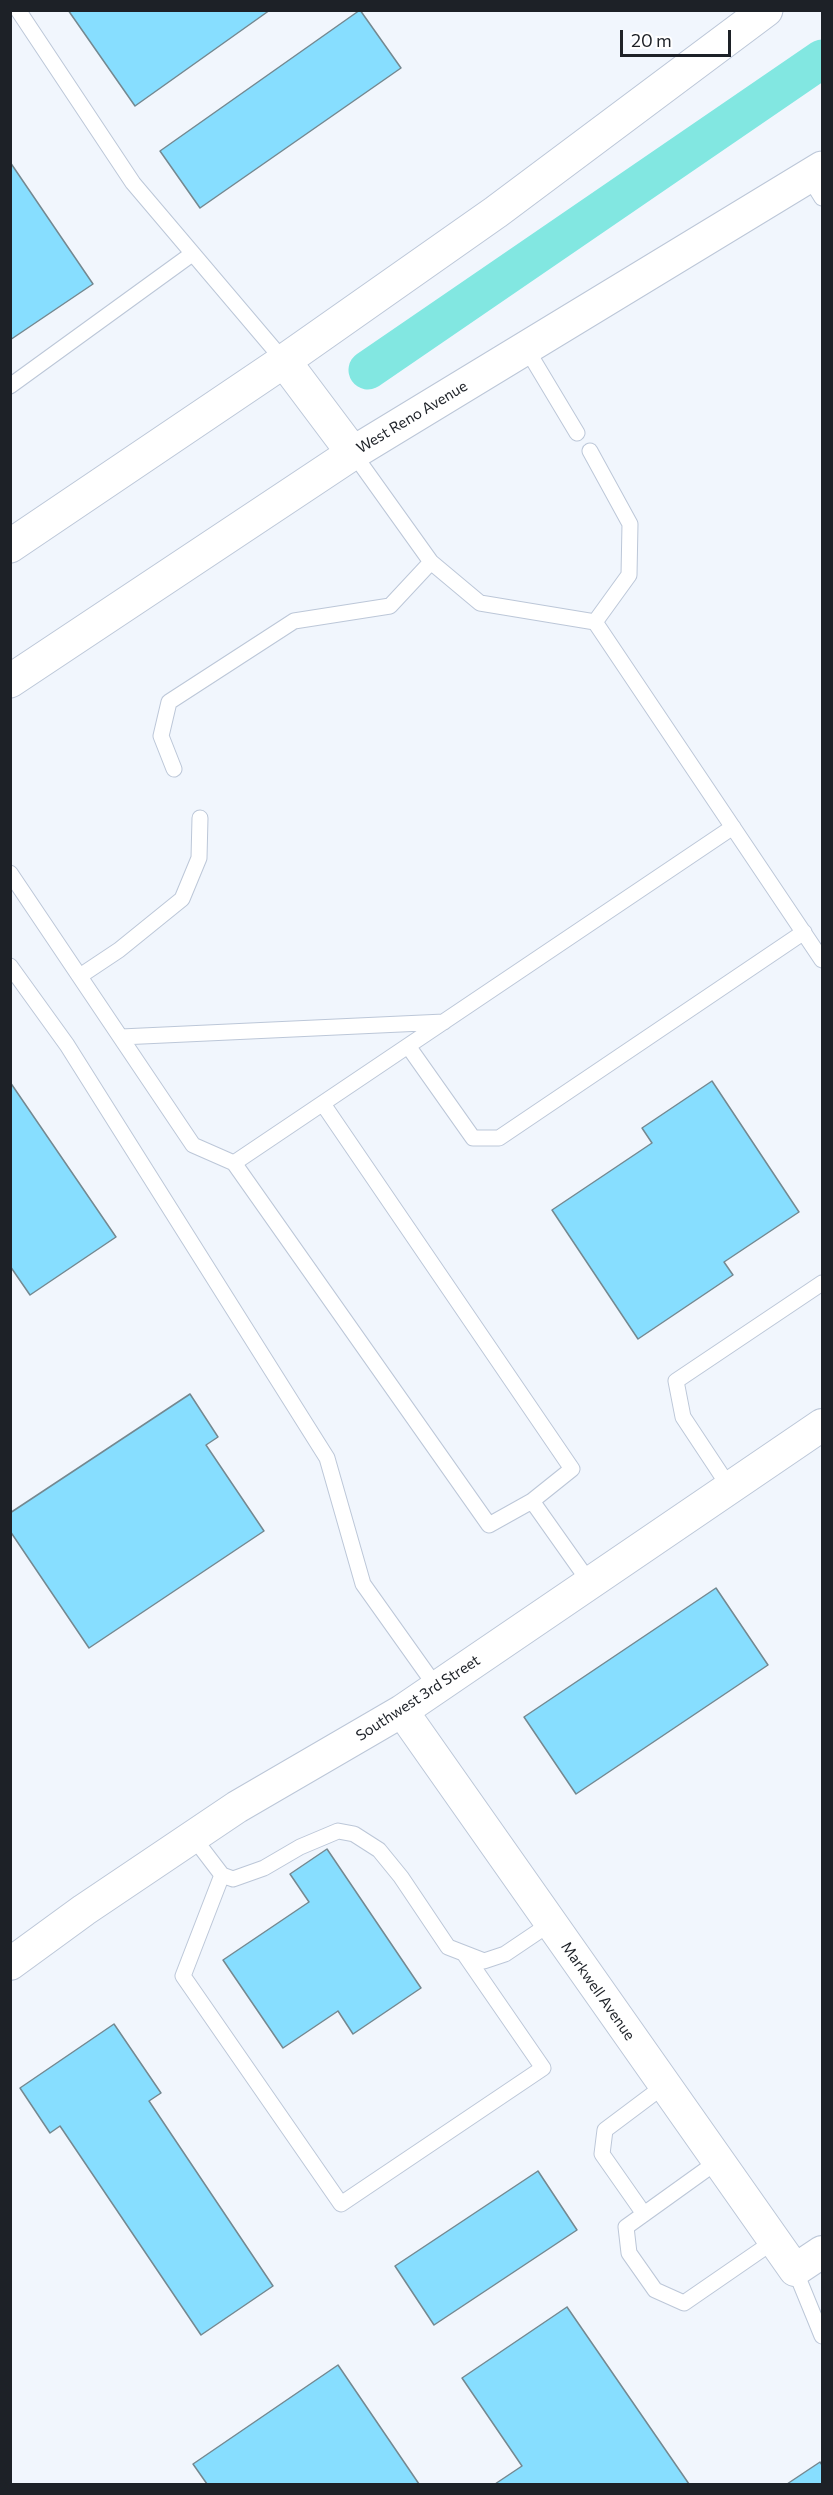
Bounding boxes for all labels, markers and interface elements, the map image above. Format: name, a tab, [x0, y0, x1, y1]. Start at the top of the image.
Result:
scale bar	[623, 18, 734, 56]
text: 20 m	[631, 29, 672, 51]
street label: West Reno Avenue	[353, 377, 471, 457]
street label: Southwest 3rd Street	[353, 1651, 483, 1745]
street label: Markwell Avenue	[557, 1938, 639, 2044]

